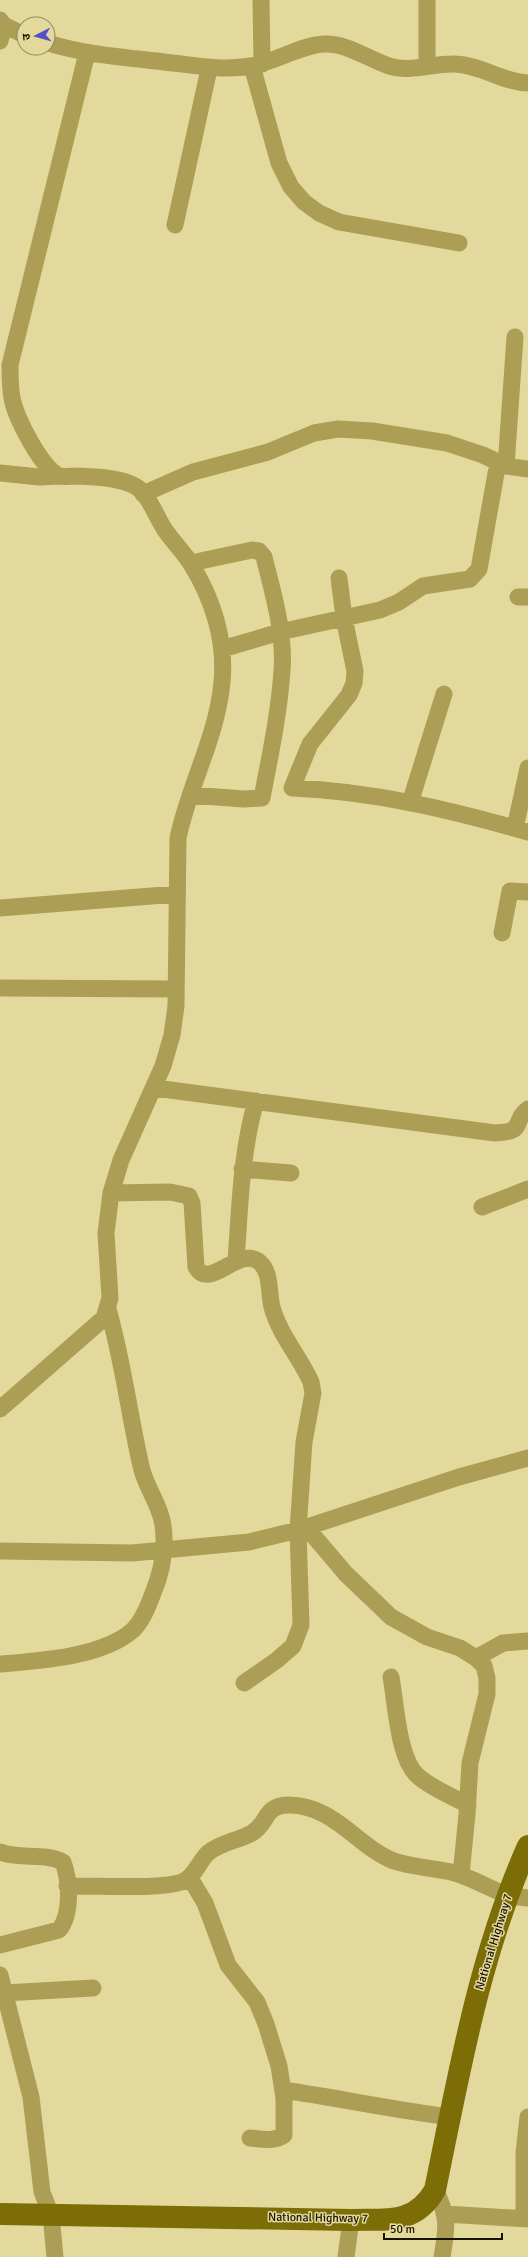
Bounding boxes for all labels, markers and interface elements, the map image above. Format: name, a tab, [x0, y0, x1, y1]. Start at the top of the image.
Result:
north arrow	[16, 16, 56, 56]
text: उ	[20, 33, 33, 41]
street label: National Highway 7	[472, 1892, 516, 1992]
street label: National Highway 7	[268, 2210, 368, 2226]
scale bar	[384, 2215, 502, 2241]
text: 50 m	[390, 2222, 415, 2237]

